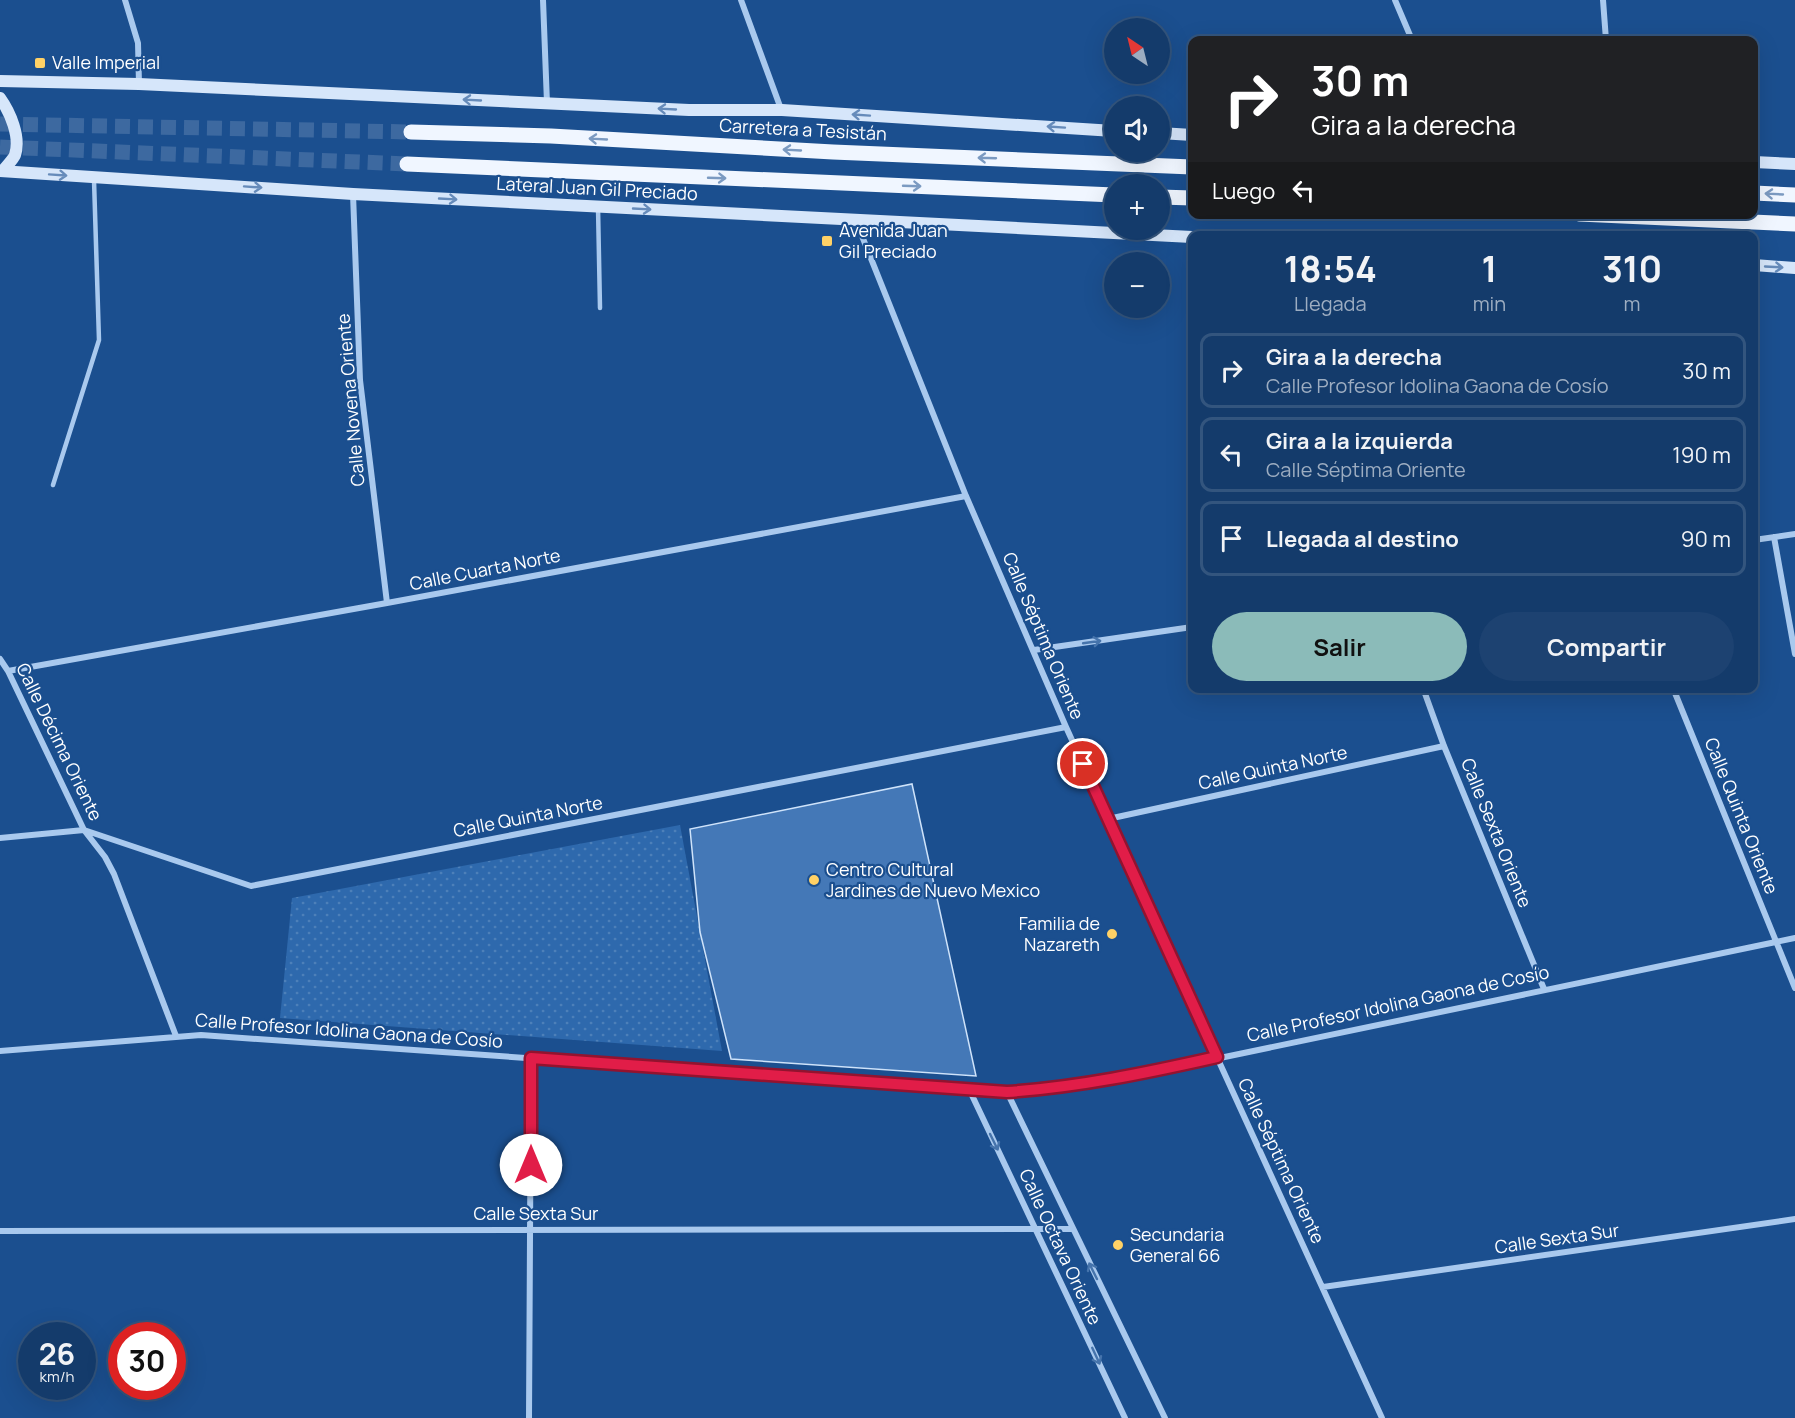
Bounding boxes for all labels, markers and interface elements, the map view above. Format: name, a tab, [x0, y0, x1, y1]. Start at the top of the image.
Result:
north arrow	[1104, 18, 1170, 84]
map controls	[1104, 18, 1170, 318]
place label: Valle Imperial	[52, 50, 160, 74]
text: 30 m	[1311, 51, 1409, 109]
marker: Valle Imperial	[33, 56, 47, 70]
icon: right	[1212, 60, 1290, 138]
one-way arrow	[462, 94, 482, 105]
button: sound	[1104, 96, 1170, 162]
one-way arrow	[657, 103, 677, 114]
text: Gira a la derecha	[1311, 106, 1516, 143]
one-way arrow	[852, 109, 872, 120]
street label: Carretera a Tesistán	[719, 113, 887, 145]
one-way arrow	[1047, 121, 1067, 132]
one-way arrow	[588, 133, 608, 144]
one-way arrow	[783, 144, 803, 155]
one-way arrow	[978, 153, 998, 164]
one-way arrow	[48, 169, 68, 180]
street label: Lateral Juan Gil Preciado	[496, 171, 698, 205]
one-way arrow	[707, 172, 727, 183]
button: +	[1104, 174, 1170, 240]
icon: left	[1287, 174, 1320, 207]
text: Luego	[1212, 176, 1275, 206]
one-way arrow	[901, 180, 921, 191]
one-way arrow	[242, 182, 262, 193]
one-way arrow	[1765, 189, 1785, 200]
one-way arrow	[437, 194, 457, 205]
one-way arrow	[632, 204, 652, 215]
place label: Avenida Juan Gil Preciado	[839, 218, 948, 263]
marker: Avenida Juan Gil Preciado	[820, 234, 834, 248]
text: 18:54	[1284, 244, 1377, 293]
text: 1	[1481, 244, 1497, 293]
text: 310	[1602, 244, 1662, 293]
button: −	[1104, 252, 1170, 318]
one-way arrow	[1764, 261, 1784, 272]
text: Llegada	[1294, 290, 1367, 317]
text: min	[1473, 290, 1506, 317]
text: m	[1624, 290, 1641, 317]
street label: Calle Novena Oriente	[330, 313, 370, 487]
text: Gira a la derecha	[1266, 342, 1442, 372]
icon: right	[1215, 354, 1248, 387]
text: 30 m	[1682, 356, 1731, 386]
text: Calle Profesor Idolina Gaona de Cosío	[1266, 372, 1609, 399]
text: Gira a la izquierda	[1266, 426, 1453, 456]
icon: left	[1215, 438, 1248, 471]
text: 190 m	[1672, 440, 1731, 470]
text: Calle Séptima Oriente	[1266, 456, 1466, 483]
icon: arrive	[1215, 522, 1248, 555]
text: Llegada al destino	[1266, 524, 1459, 554]
text: 90 m	[1681, 524, 1731, 554]
street label: Calle Cuarta Norte	[407, 543, 562, 595]
street label: Calle Séptima Oriente	[998, 548, 1090, 723]
button: Salir	[1212, 612, 1467, 681]
button: Compartir	[1479, 612, 1734, 681]
one-way arrow	[1081, 637, 1101, 648]
street label: Calle Décima Oriente	[11, 659, 109, 824]
street label: Calle Quinta Oriente	[1700, 734, 1784, 897]
pin	[1057, 738, 1108, 789]
street label: Calle Quinta Norte	[1196, 740, 1349, 795]
icon: arrive	[1066, 747, 1099, 780]
street label: Calle Sexta Oriente	[1456, 754, 1538, 911]
street label: Calle Quinta Norte	[451, 790, 605, 842]
place label: Centro Cultural Jardines de Nuevo Mexico	[826, 857, 1040, 902]
marker: Centro Cultural Jardines de Nuevo Mexico	[807, 873, 821, 887]
place label: Familia de Nazareth	[1019, 911, 1100, 956]
marker: Familia de Nazareth	[1105, 927, 1119, 941]
street label: Calle Profesor Idolina Gaona de Cosío	[1245, 959, 1551, 1047]
street label: Calle Profesor Idolina Gaona de Cosío	[194, 1007, 504, 1053]
street label: Calle Séptima Oriente	[1233, 1074, 1331, 1247]
position arrow	[499, 1133, 563, 1197]
one-way arrow	[988, 1133, 1000, 1151]
street label: Calle Octava Oriente	[1014, 1165, 1108, 1328]
street label: Calle Sexta Sur	[473, 1201, 599, 1225]
street label: Calle Sexta Sur	[1493, 1217, 1621, 1259]
place label: Secundaria General 66	[1130, 1222, 1224, 1267]
marker: Secundaria General 66	[1111, 1238, 1125, 1252]
one-way arrow	[1087, 1262, 1099, 1280]
speed limit sign: 30	[108, 1322, 186, 1400]
text: 26	[39, 1333, 75, 1374]
one-way arrow	[1090, 1347, 1102, 1365]
text: km/h	[40, 1366, 74, 1387]

